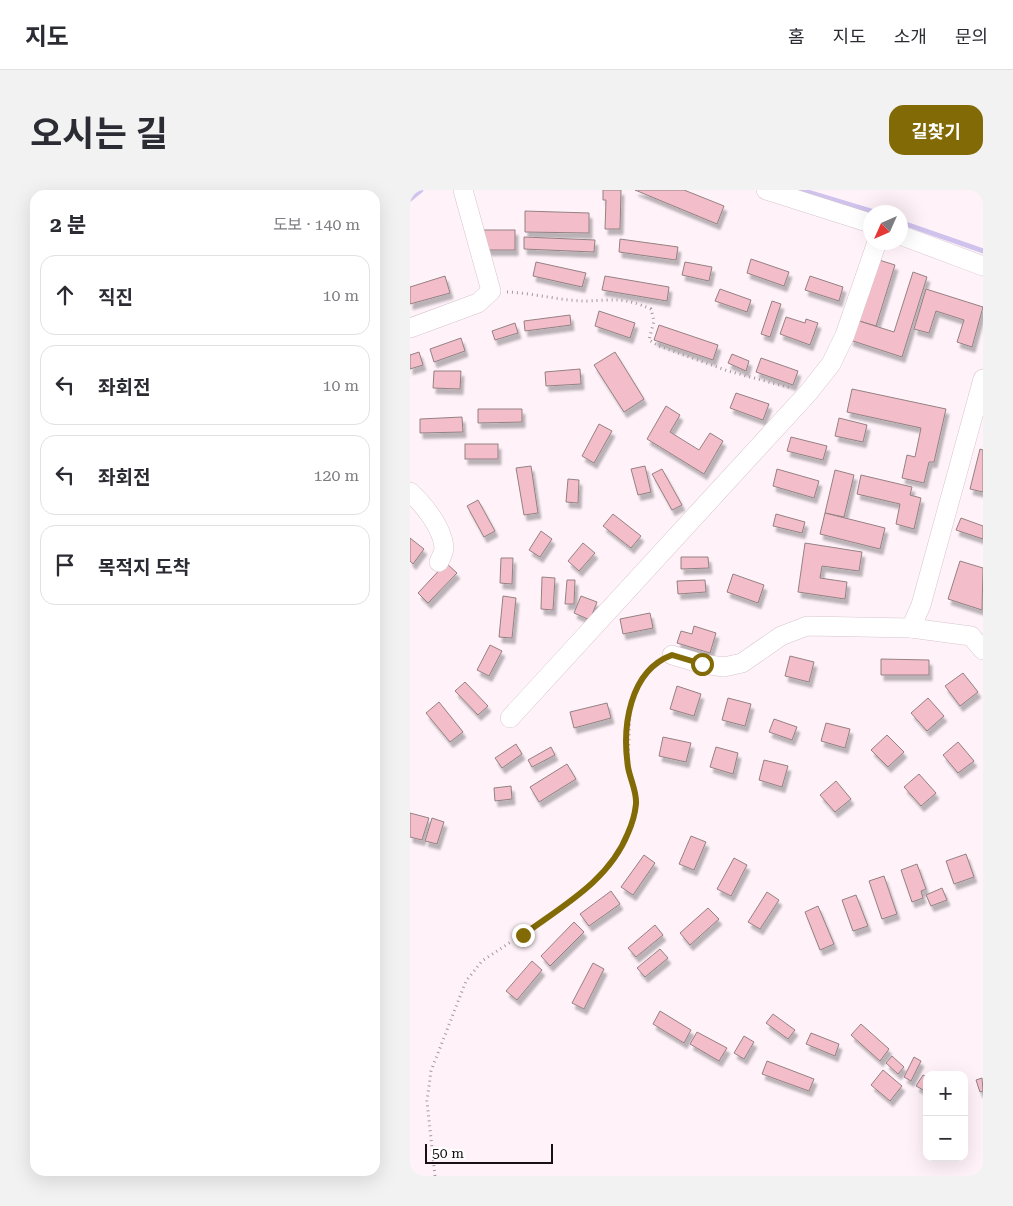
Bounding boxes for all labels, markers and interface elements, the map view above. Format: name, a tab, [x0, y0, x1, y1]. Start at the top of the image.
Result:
text: 지도	[25, 23, 69, 51]
text: 홈	[788, 26, 805, 47]
text: 지도	[833, 26, 866, 47]
text: 소개	[894, 26, 927, 47]
text: 문의	[955, 26, 988, 47]
button: 길찾기	[889, 105, 983, 155]
text: 오시는 길	[30, 114, 168, 155]
north arrow	[863, 205, 908, 250]
text: 2 분	[50, 213, 86, 237]
text: 도보 · 140 m	[273, 215, 360, 234]
icon: ahead	[51, 281, 79, 309]
text: 직진	[98, 286, 133, 309]
text: 10 m	[322, 286, 359, 305]
icon: left	[51, 371, 79, 399]
text: 좌회전	[98, 376, 150, 399]
text: 10 m	[322, 376, 359, 395]
icon: left	[51, 461, 79, 489]
text: 좌회전	[98, 466, 150, 489]
text: 120 m	[313, 466, 359, 485]
icon: arrive	[51, 551, 79, 579]
text: 목적지 도착	[98, 556, 190, 579]
route start	[691, 653, 714, 676]
route end	[512, 924, 535, 947]
map controls	[923, 1071, 968, 1161]
button: +	[923, 1071, 968, 1116]
button: −	[923, 1116, 968, 1161]
scale bar	[425, 1141, 552, 1164]
text: 50 m	[432, 1145, 464, 1161]

